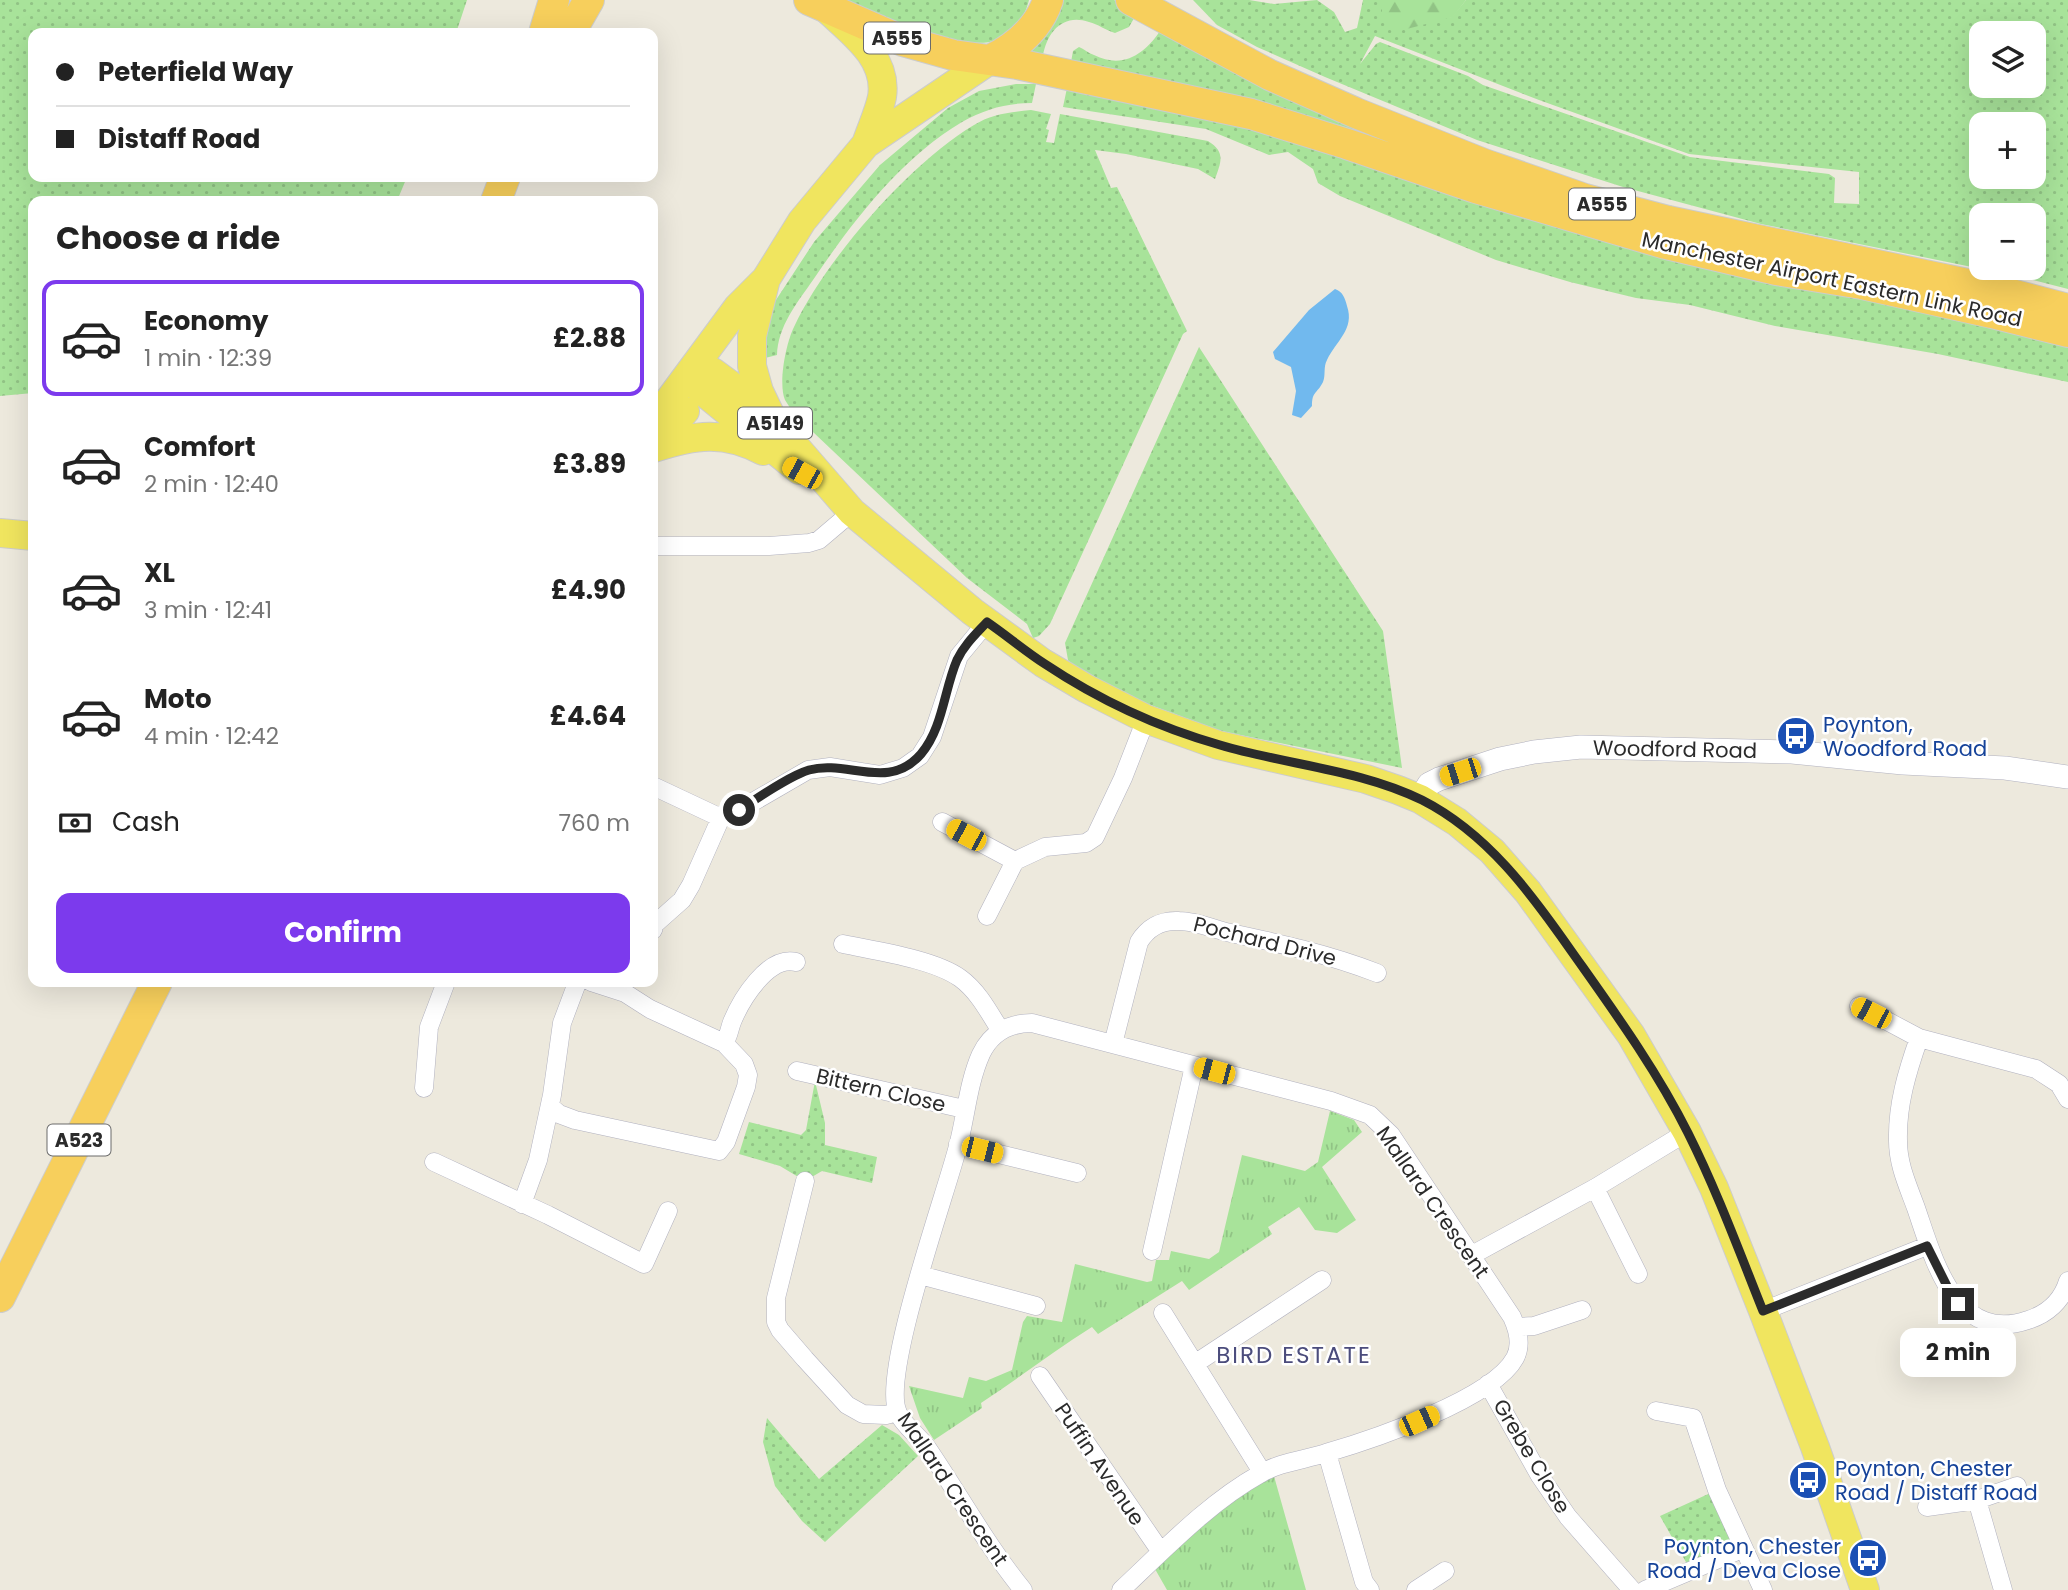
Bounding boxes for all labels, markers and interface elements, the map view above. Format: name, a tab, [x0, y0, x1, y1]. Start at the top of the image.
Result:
map controls	[1969, 21, 2046, 280]
button: layers	[1969, 21, 2046, 98]
road number: A555	[864, 22, 930, 54]
text: Peterfield Way	[98, 54, 293, 90]
button: +	[1969, 112, 2046, 189]
text: Distaff Road	[98, 121, 260, 157]
road number: A555	[1569, 188, 1635, 220]
button: −	[1969, 203, 2046, 280]
text: Choose a ride	[56, 215, 280, 260]
street label: Manchester Airport Eastern Link Road	[1639, 224, 2025, 334]
text: Economy	[144, 303, 268, 339]
icon: car	[60, 307, 123, 370]
text: £2.88	[553, 320, 626, 356]
text: 1 min · 12:39	[144, 342, 272, 374]
road number: A5149	[738, 408, 812, 438]
text: Comfort	[144, 429, 256, 465]
icon: car	[60, 433, 123, 496]
text: £3.89	[553, 446, 626, 482]
car	[779, 454, 826, 492]
text: 2 min · 12:40	[144, 468, 279, 500]
text: XL	[144, 555, 175, 591]
icon: car	[60, 559, 123, 622]
text: £4.90	[551, 572, 626, 608]
text: 3 min · 12:41	[144, 594, 272, 626]
text: Moto	[144, 681, 212, 717]
icon: car	[60, 685, 123, 748]
text: £4.64	[550, 698, 626, 734]
place label: Poynton, Woodford Road	[1823, 710, 1987, 763]
bus stop icon: Poynton, Woodford Road	[1775, 715, 1817, 757]
text: 4 min · 12:42	[144, 720, 279, 752]
street label: Woodford Road	[1593, 733, 1757, 765]
car	[1437, 756, 1484, 788]
route start	[723, 794, 755, 826]
icon: cash	[56, 804, 94, 842]
text: Cash	[112, 804, 180, 840]
text: 760 m	[559, 807, 630, 839]
car	[943, 816, 990, 854]
button: Confirm	[56, 893, 630, 973]
street label: Pochard Drive	[1191, 909, 1339, 973]
car	[1848, 994, 1895, 1032]
car	[1191, 1055, 1238, 1087]
street label: Bittern Close	[813, 1061, 949, 1119]
street label: Mallard Crescent	[1370, 1120, 1496, 1284]
road number: A523	[48, 1124, 110, 1156]
car	[960, 1135, 1005, 1165]
route end	[1942, 1288, 1974, 1320]
callout: 2 min	[1900, 1328, 2016, 1378]
text: 2 min	[1926, 1336, 1990, 1368]
district label: BIRD ESTATE	[1216, 1339, 1372, 1371]
street label: Grebe Close	[1486, 1393, 1578, 1519]
street label: Puffin Avenue	[1048, 1397, 1152, 1531]
car	[1396, 1403, 1443, 1439]
street label: Mallard Crescent	[891, 1407, 1015, 1571]
place label: Poynton, Chester Road / Distaff Road	[1835, 1454, 2038, 1507]
bus stop icon: Poynton, Chester Road / Distaff Road	[1787, 1459, 1829, 1501]
place label: Poynton, Chester Road / Deva Close	[1647, 1532, 1841, 1585]
bus stop icon: Poynton, Chester Road / Deva Close	[1847, 1537, 1889, 1579]

